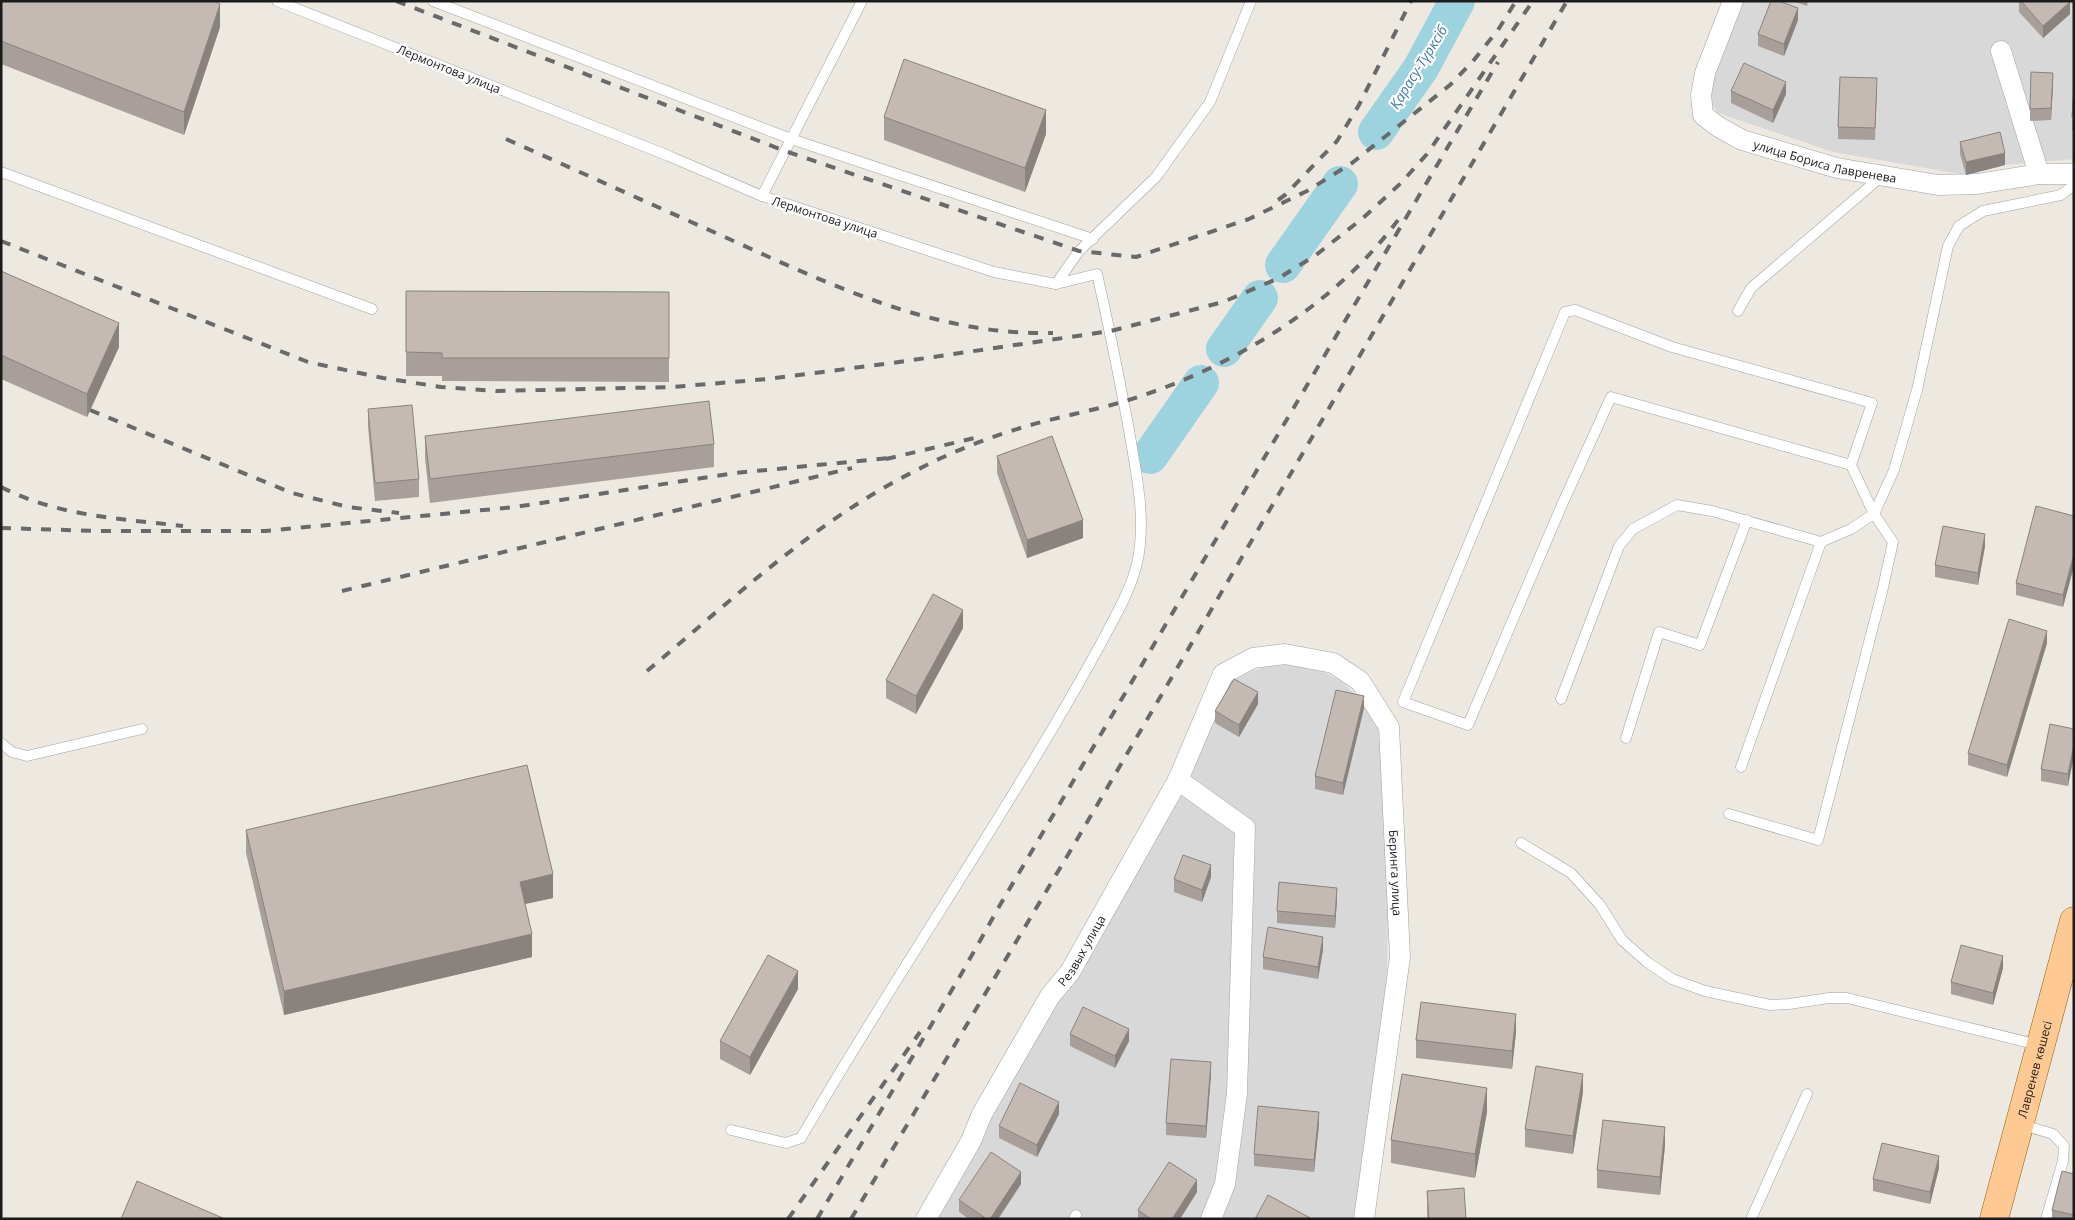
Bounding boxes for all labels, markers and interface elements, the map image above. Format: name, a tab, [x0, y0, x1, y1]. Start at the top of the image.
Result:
water label: Қарасу-Түрксіб	[1385, 20, 1452, 112]
street label: Лермонтова улица	[395, 40, 503, 98]
street label: улица Бориса Лавренева	[1751, 135, 1898, 186]
street label: Лермонтова улица	[770, 192, 880, 242]
street label: Беринга улица	[1385, 829, 1407, 916]
street label: Резвых улица	[1053, 912, 1109, 989]
street label: Лавренев көшесі	[2013, 1019, 2055, 1120]

